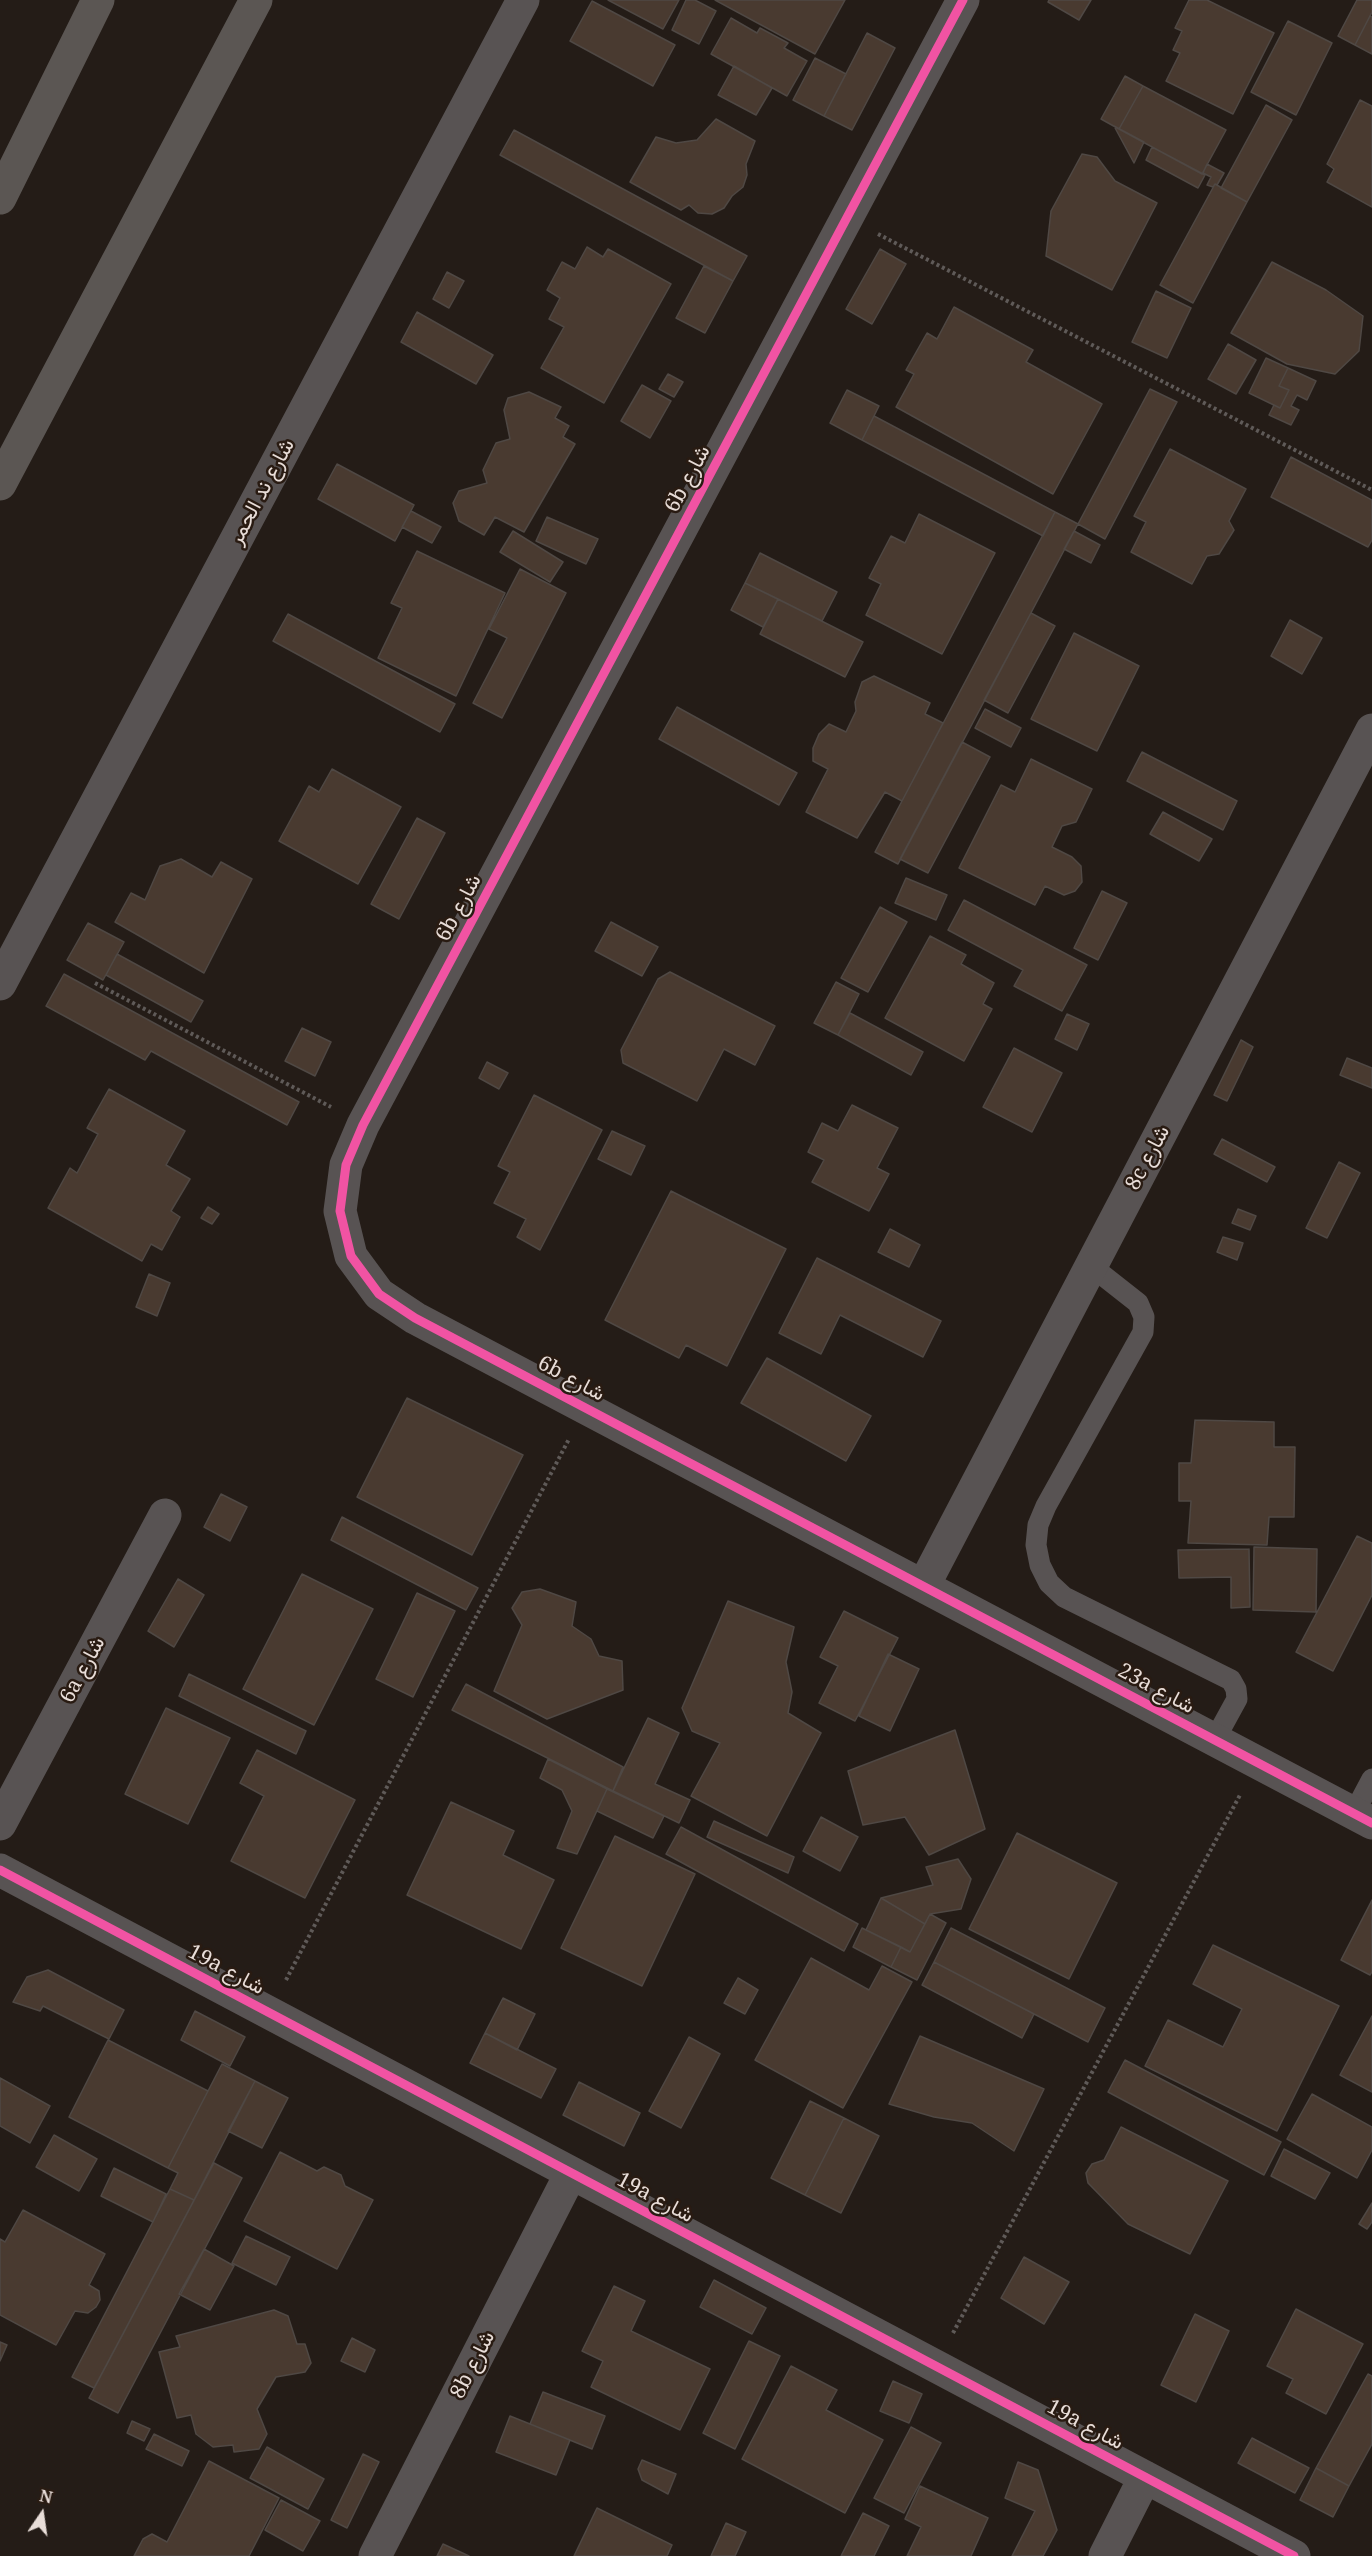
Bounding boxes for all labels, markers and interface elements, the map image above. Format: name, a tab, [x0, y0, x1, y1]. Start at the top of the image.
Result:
street label: شارع ند الحمر	[224, 435, 300, 549]
street label: 6b شارع	[660, 441, 716, 517]
street label: 6b شارع	[431, 870, 487, 946]
street label: 8c شارع	[1120, 1121, 1176, 1195]
street label: 6b شارع	[533, 1351, 609, 1407]
street label: 6a شارع	[55, 1633, 111, 1707]
street label: 23a شارع	[1113, 1658, 1199, 1720]
street label: 19a شارع	[183, 1939, 269, 2001]
street label: 19a شارع	[612, 2167, 698, 2229]
street label: 8b شارع	[445, 2327, 501, 2403]
street label: 19a شارع	[1042, 2394, 1128, 2456]
north arrow	[12, 2484, 72, 2544]
text: N	[37, 2484, 55, 2509]

